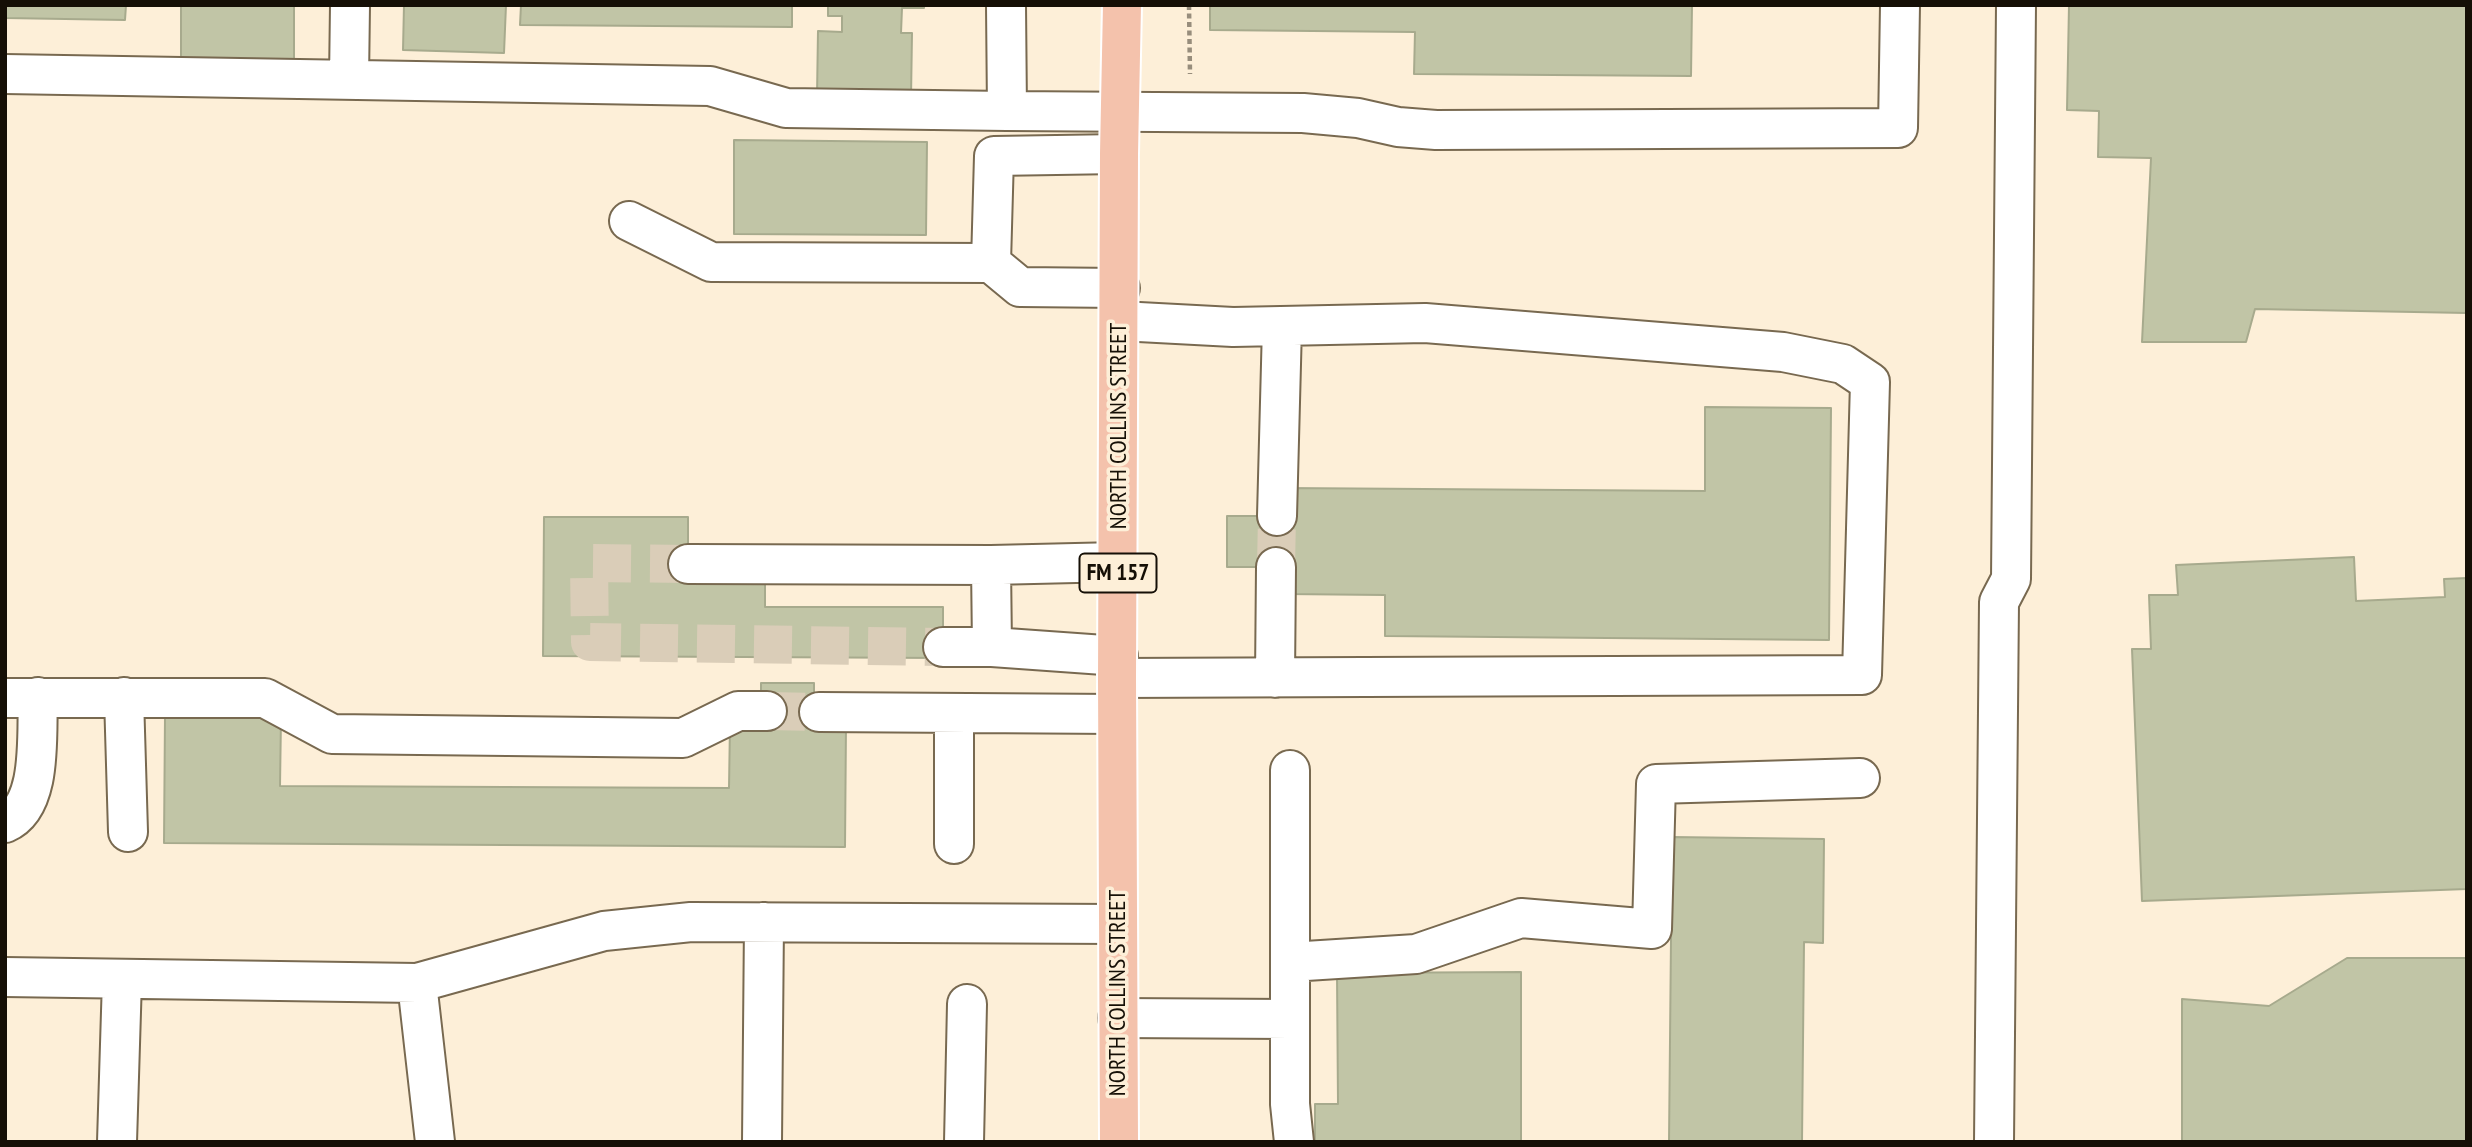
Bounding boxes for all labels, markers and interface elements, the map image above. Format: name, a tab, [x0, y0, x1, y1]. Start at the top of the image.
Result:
street label: NORTH COLLINS STREET	[1105, 323, 1133, 529]
road number: FM 157	[1080, 554, 1156, 593]
street label: NORTH COLLINS STREET	[1104, 890, 1132, 1096]

